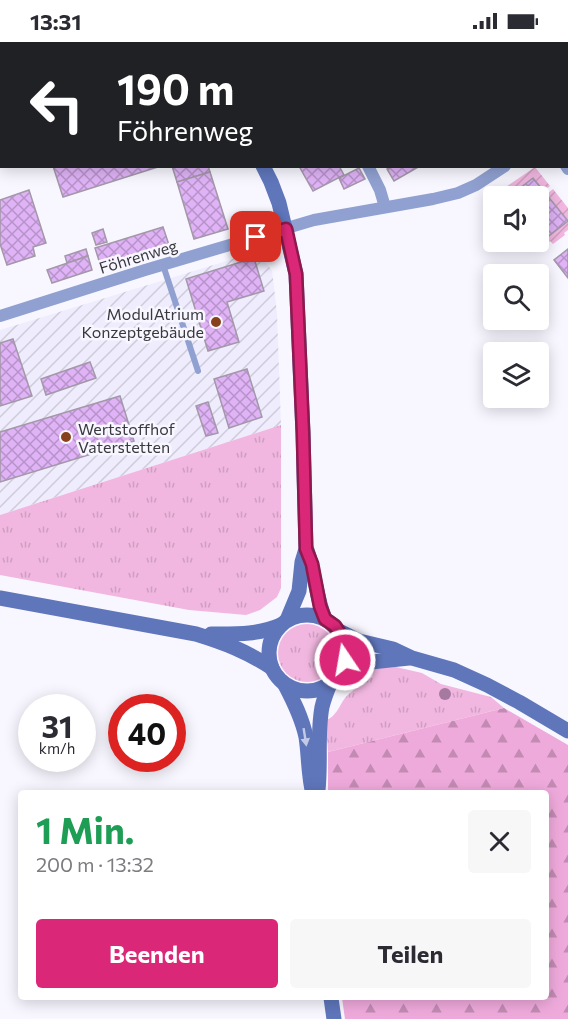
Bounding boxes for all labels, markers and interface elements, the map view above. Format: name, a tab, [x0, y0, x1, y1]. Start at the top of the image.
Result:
text: 13:31	[30, 8, 81, 35]
text: 190 m	[117, 62, 235, 114]
icon: left	[18, 66, 96, 144]
text: Föhrenweg	[117, 114, 253, 147]
map controls	[483, 186, 549, 408]
button: sound	[483, 186, 549, 252]
pin	[230, 211, 281, 262]
icon: arrive	[239, 220, 272, 253]
street label: Föhrenweg	[97, 235, 180, 277]
button: search	[483, 264, 549, 330]
place label: ModulAtrium Konzeptgebäude	[81, 304, 204, 341]
marker: ModulAtrium Konzeptgebäude	[209, 315, 223, 329]
button: layers	[483, 342, 549, 408]
place label: Wertstoffhof Vaterstetten	[78, 419, 176, 456]
marker: Wertstoffhof Vaterstetten	[59, 430, 73, 444]
position arrow	[313, 628, 377, 692]
speed limit sign: 40	[108, 694, 186, 772]
text: 31	[41, 707, 73, 744]
one-way arrow	[301, 728, 310, 747]
text: km/h	[39, 739, 75, 757]
text: 1 Min.	[36, 807, 134, 851]
button: close	[468, 810, 531, 873]
text: 200 m · 13:32	[36, 852, 154, 876]
button: Beenden	[36, 919, 278, 988]
button: Teilen	[290, 919, 531, 988]

